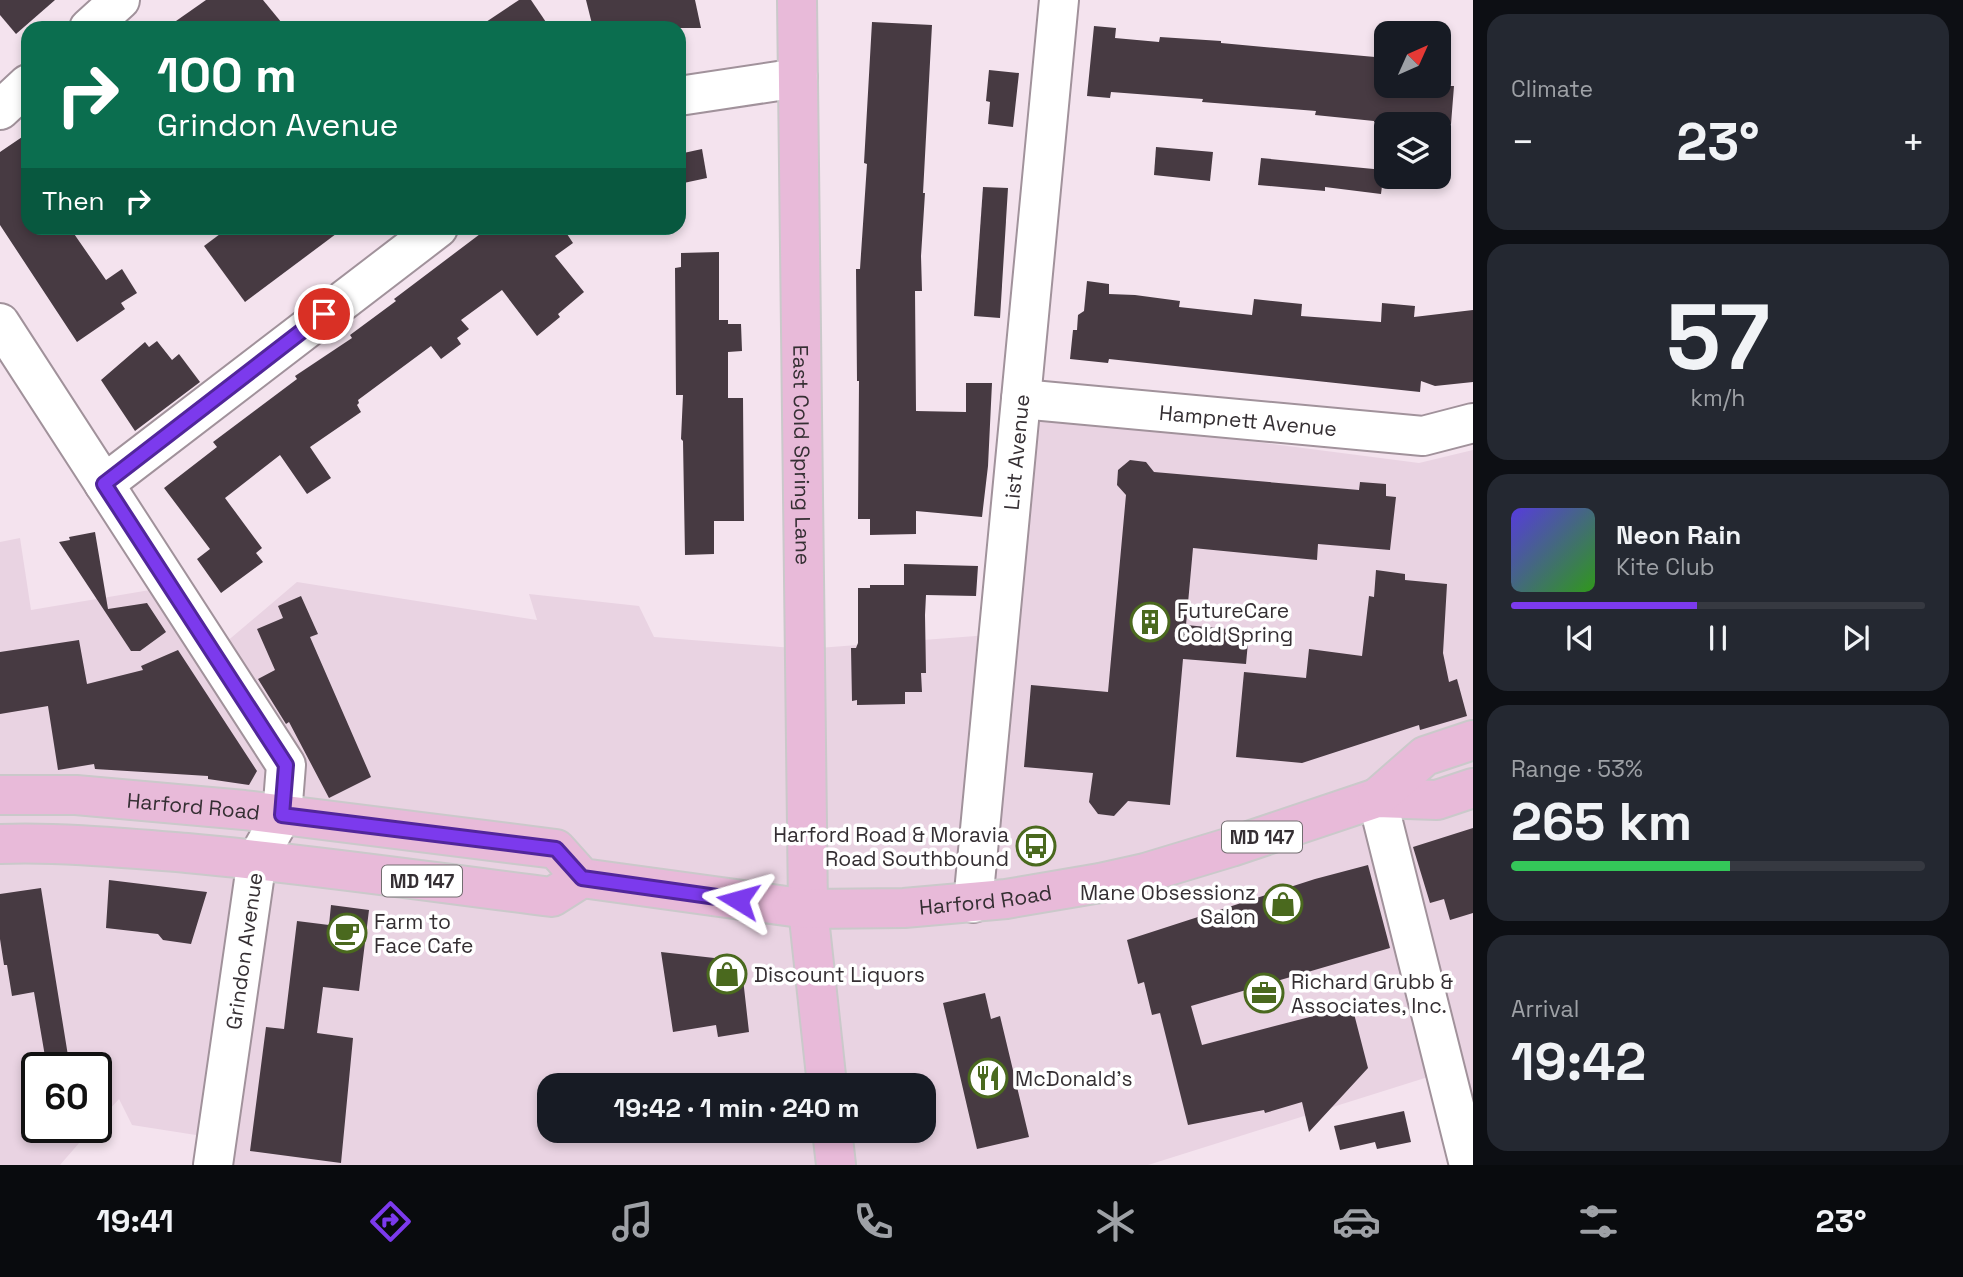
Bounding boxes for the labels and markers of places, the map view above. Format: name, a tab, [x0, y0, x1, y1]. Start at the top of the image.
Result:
pin	[294, 284, 354, 344]
place label: FutureCare Cold Spring	[1177, 597, 1293, 648]
building icon: FutureCare Cold Spring	[1129, 601, 1171, 643]
place label: Harford Road & Moravia Road Southbound	[773, 821, 1009, 872]
bus stop icon: Harford Road & Moravia Road Southbound	[1015, 825, 1057, 867]
place label: Mane Obsessionz Salon	[1080, 879, 1256, 930]
shop icon: Mane Obsessionz Salon	[1262, 883, 1304, 925]
place label: Farm to Face Cafe	[374, 908, 473, 959]
cafe icon: Farm to Face Cafe	[326, 912, 368, 954]
shop icon: Discount Liquors	[706, 953, 748, 995]
place label: Discount Liquors	[754, 961, 925, 988]
place label: Richard Grubb & Associates, Inc.	[1291, 968, 1453, 1019]
office icon: Richard Grubb & Associates, Inc.	[1243, 972, 1285, 1014]
restaurant icon: McDonald's	[967, 1057, 1009, 1099]
place label: McDonald's	[1015, 1065, 1133, 1092]

